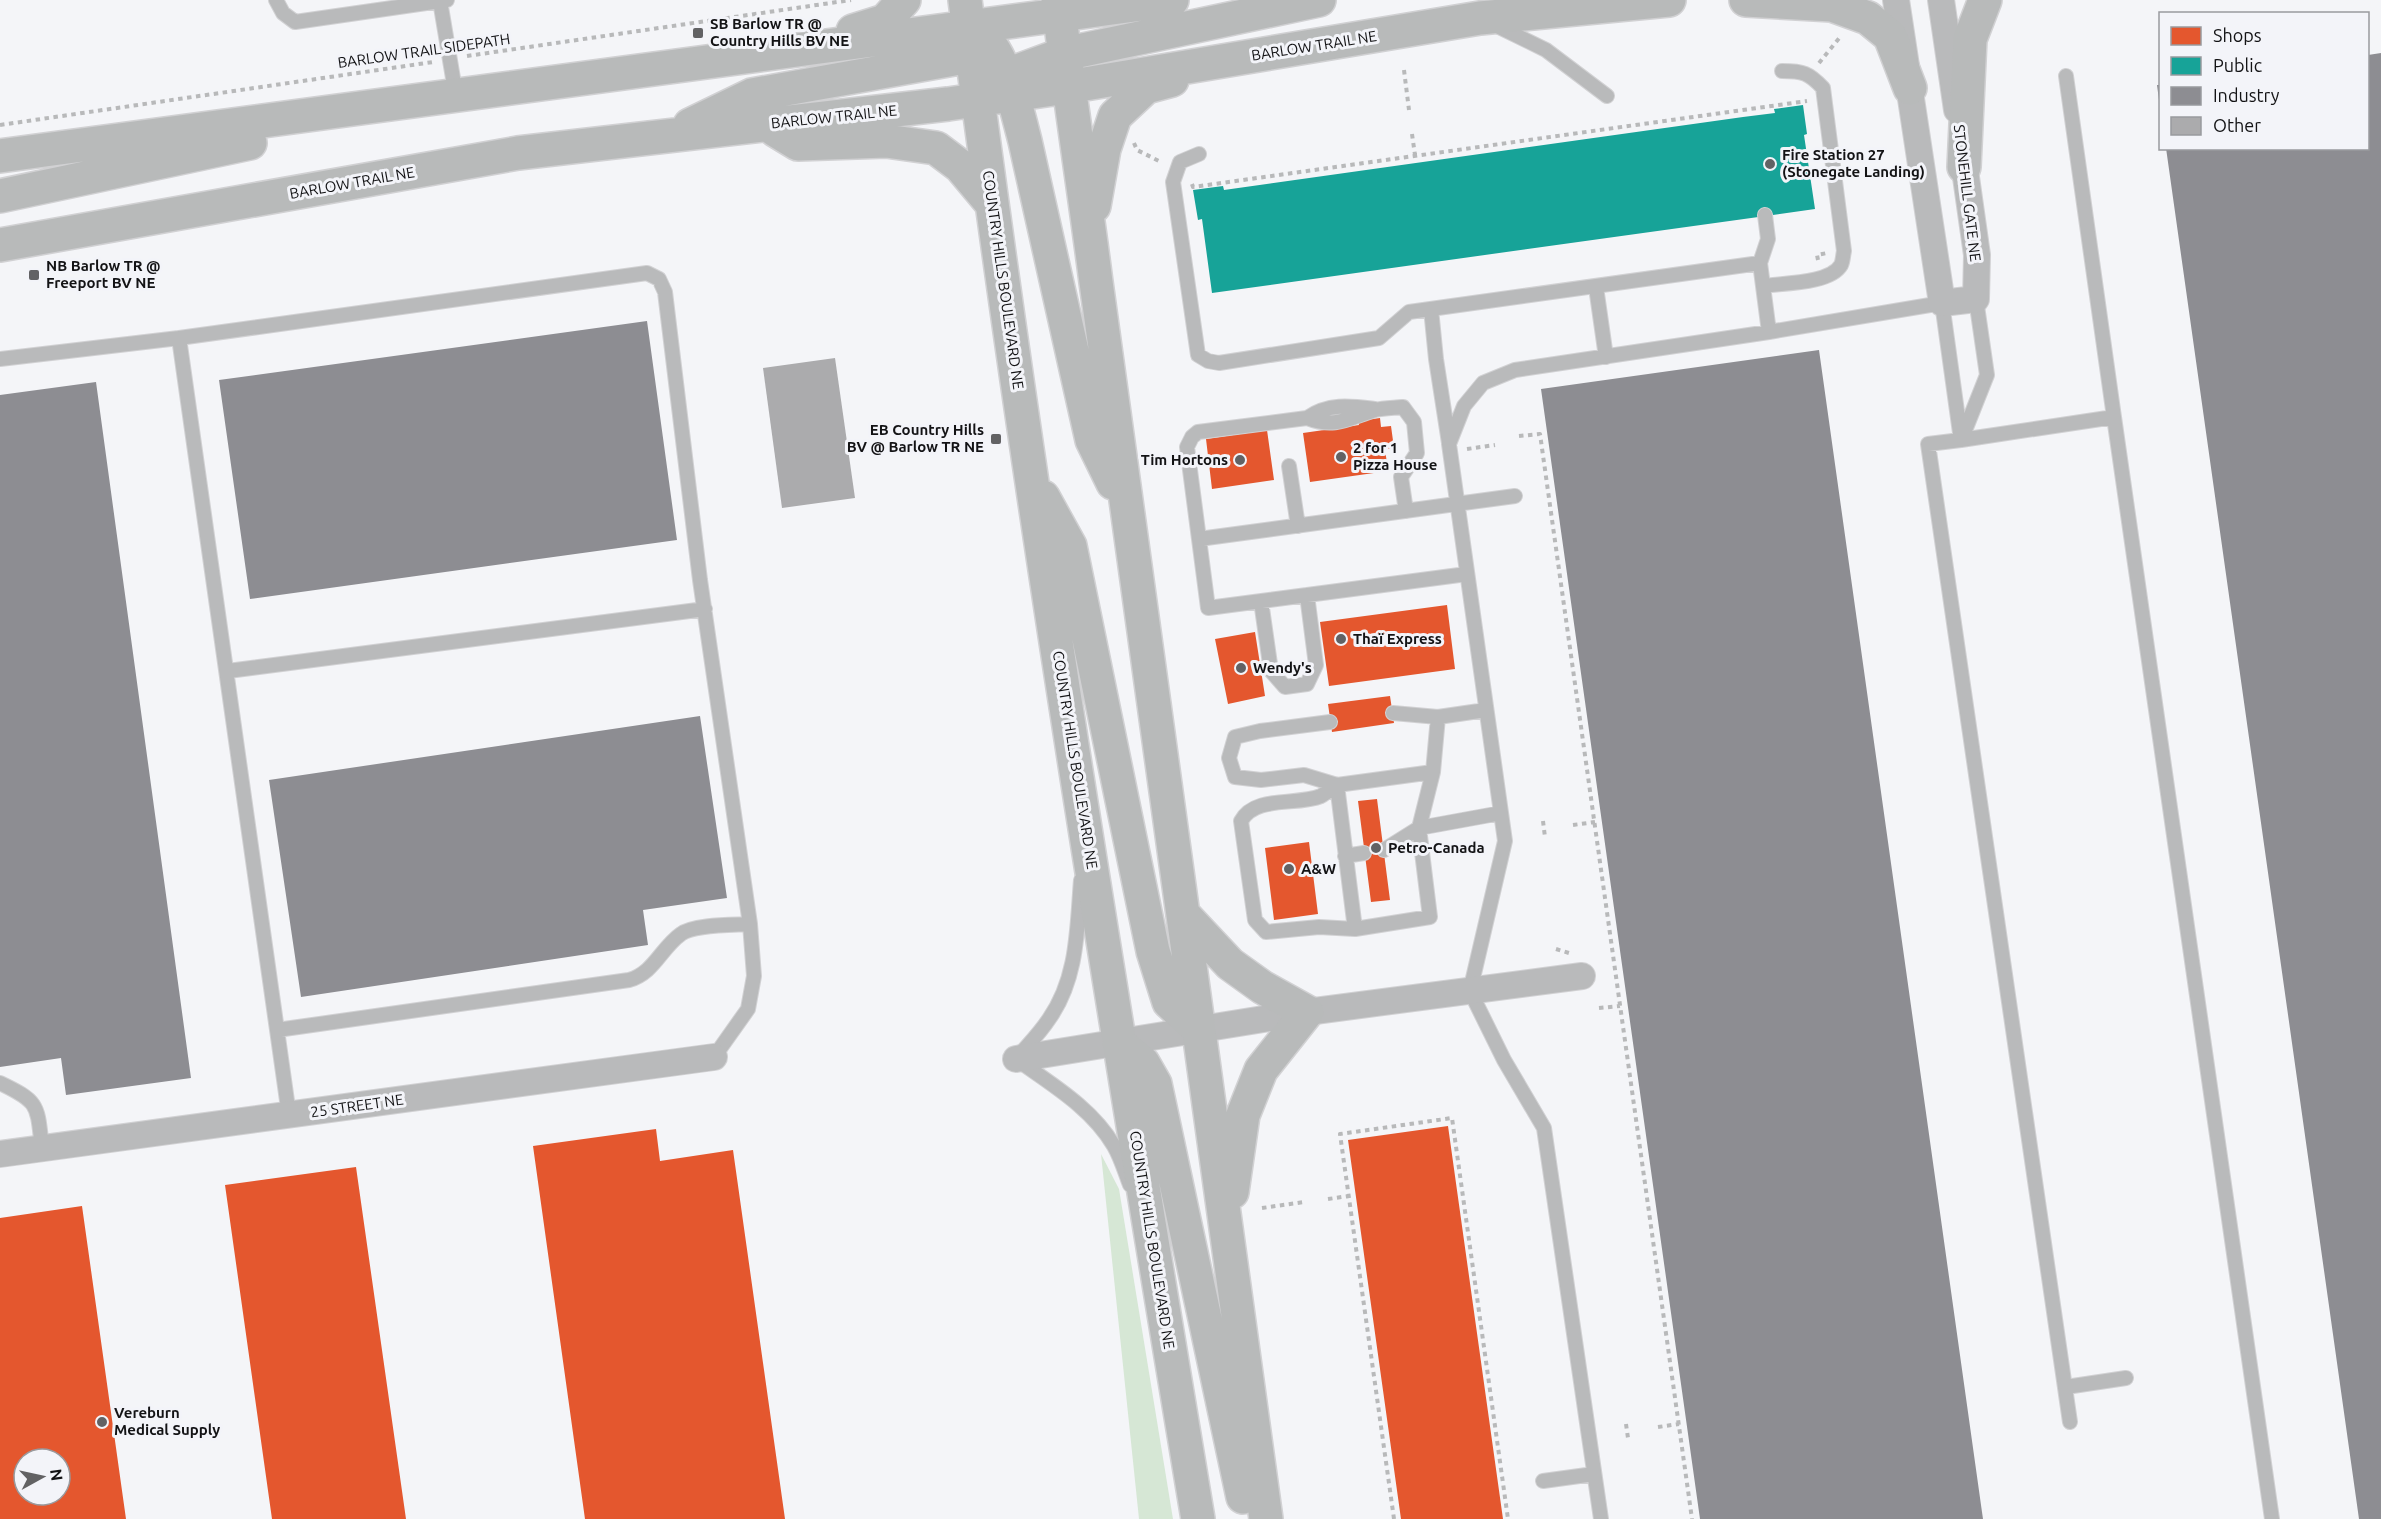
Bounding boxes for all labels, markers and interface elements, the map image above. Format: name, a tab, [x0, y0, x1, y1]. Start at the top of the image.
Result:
legend	[2159, 12, 2369, 150]
place label: SB Barlow TR @ Country Hills BV NE	[710, 15, 849, 49]
text: Shops	[2213, 25, 2262, 45]
marker: SB Barlow TR @ Country Hills BV NE	[691, 26, 705, 40]
street label: BARLOW TRAIL NE	[1250, 27, 1378, 64]
street label: BARLOW TRAIL SIDEPATH	[336, 30, 511, 71]
text: Public	[2213, 55, 2262, 75]
text: Industry	[2213, 85, 2280, 105]
street label: BARLOW TRAIL NE	[770, 101, 898, 132]
text: Other	[2213, 115, 2261, 135]
street label: STONEHILL GATE NE	[1951, 123, 1984, 262]
place label: Fire Station 27 (Stonegate Landing)	[1782, 146, 1925, 180]
marker: Fire Station 27 (Stonegate Landing)	[1763, 157, 1777, 171]
street label: BARLOW TRAIL NE	[288, 163, 416, 202]
street label: COUNTRY HILLS BOULEVARD NE	[980, 169, 1027, 390]
place label: NB Barlow TR @ Freeport BV NE	[46, 257, 161, 291]
marker: NB Barlow TR @ Freeport BV NE	[27, 268, 41, 282]
place label: EB Country Hills BV @ Barlow TR NE	[847, 421, 984, 455]
marker: EB Country Hills BV @ Barlow TR NE	[989, 432, 1003, 446]
place label: 2 for 1 Pizza House	[1353, 439, 1437, 473]
marker: 2 for 1 Pizza House	[1334, 450, 1348, 464]
place label: Tim Hortons	[1141, 451, 1228, 468]
marker: Tim Hortons	[1233, 453, 1247, 467]
place label: Thaï Express	[1353, 630, 1442, 647]
marker: Thaï Express	[1334, 632, 1348, 646]
street label: COUNTRY HILLS BOULEVARD NE	[1050, 650, 1101, 870]
place label: Wendy's	[1253, 659, 1312, 676]
marker: Wendy's	[1234, 661, 1248, 675]
place label: Petro-Canada	[1388, 839, 1485, 856]
marker: Petro-Canada	[1369, 841, 1383, 855]
place label: A&W	[1301, 860, 1336, 877]
marker: A&W	[1282, 862, 1296, 876]
street label: 25 STREET NE	[309, 1091, 404, 1120]
street label: COUNTRY HILLS BOULEVARD NE	[1127, 1130, 1178, 1350]
place label: Vereburn Medical Supply	[114, 1404, 220, 1438]
marker: Vereburn Medical Supply	[95, 1415, 109, 1429]
north arrow	[12, 1447, 72, 1507]
text: N	[47, 1468, 67, 1482]

